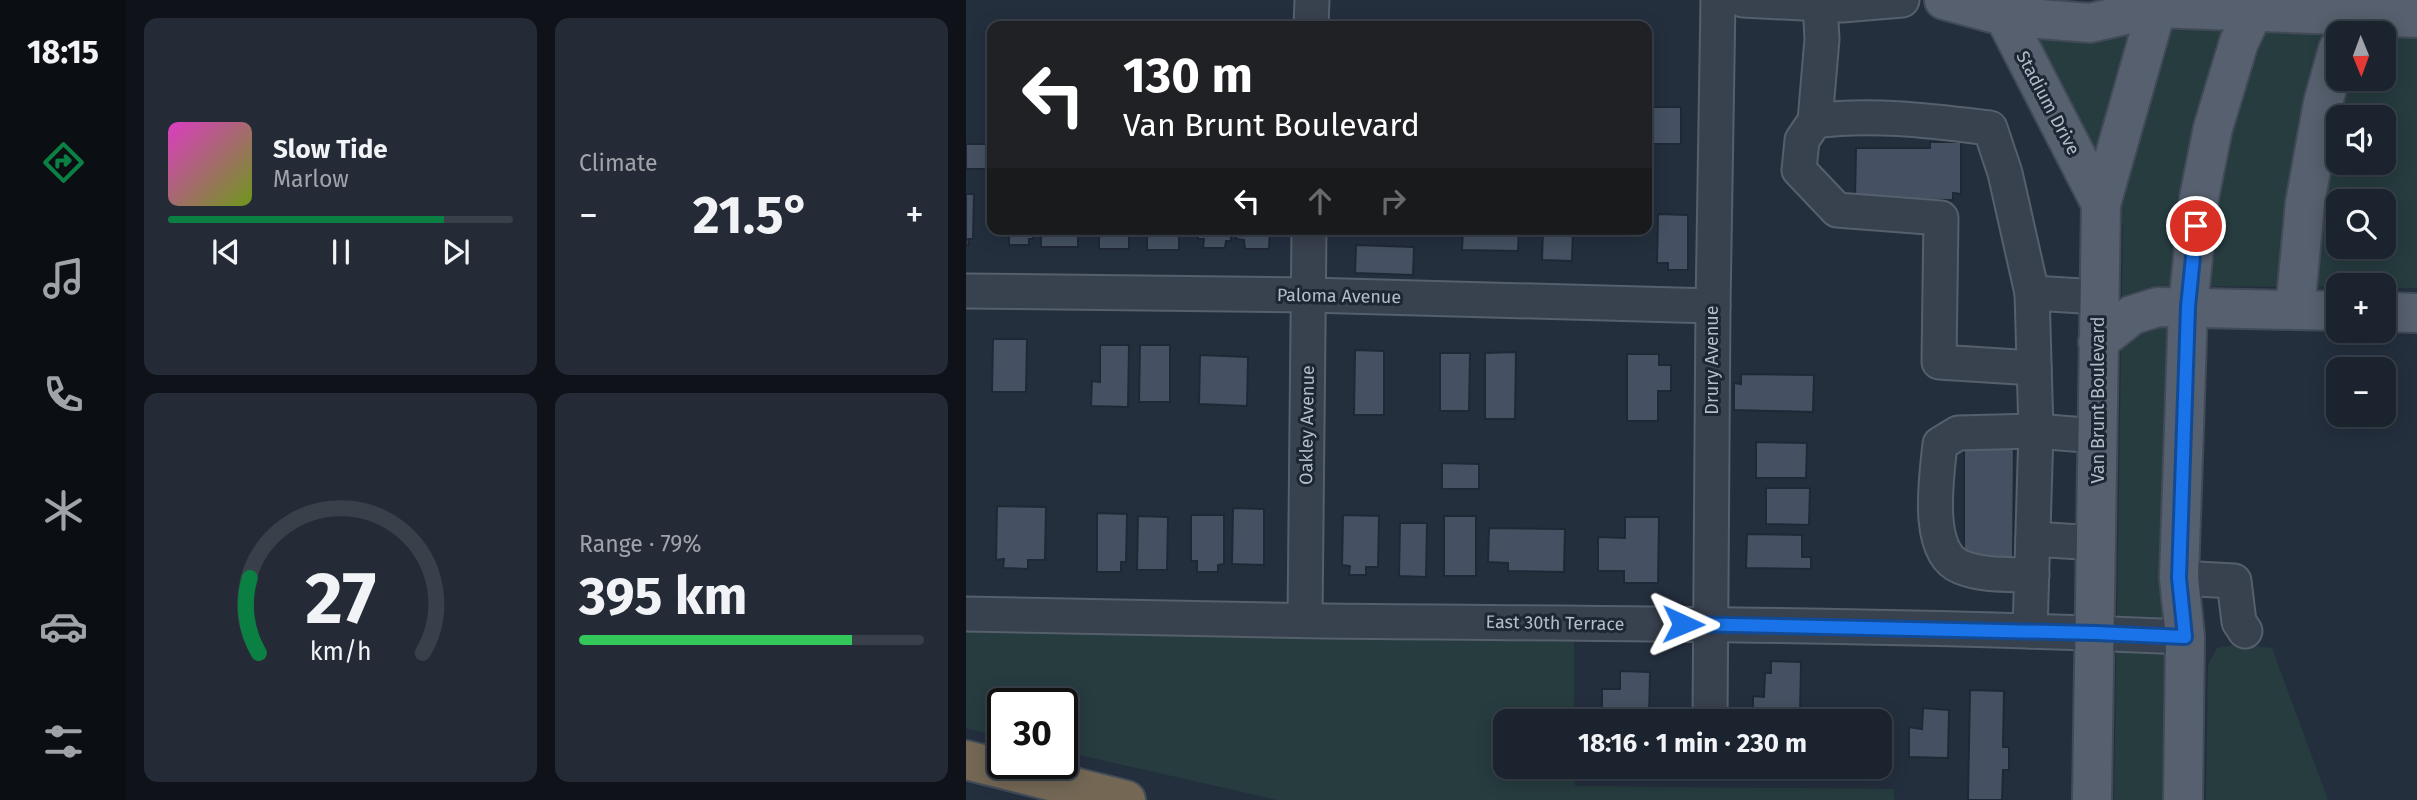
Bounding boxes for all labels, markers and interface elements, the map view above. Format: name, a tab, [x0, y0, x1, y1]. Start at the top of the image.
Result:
north arrow	[2326, 21, 2396, 91]
map controls	[2326, 21, 2396, 427]
text: 18:15	[27, 33, 99, 71]
text: 130 m	[1123, 46, 1253, 105]
street label: Stadium Drive	[2011, 47, 2085, 159]
icon: left	[1008, 49, 1099, 140]
button: sound	[2326, 105, 2396, 175]
text: Van Brunt Boulevard	[1123, 106, 1420, 144]
text: Slow Tide	[273, 134, 388, 165]
icon: directions	[39, 138, 88, 187]
text: Climate	[579, 149, 658, 177]
text: Marlow	[273, 165, 349, 193]
icon: left	[1228, 182, 1266, 220]
icon: ahead	[1301, 182, 1339, 220]
icon: right	[1374, 182, 1412, 220]
text: 21.5°	[693, 184, 810, 247]
button: search	[2326, 189, 2396, 259]
text: −	[579, 192, 598, 238]
text: +	[905, 192, 924, 238]
pin	[2166, 196, 2226, 256]
icon: arrive	[2177, 207, 2215, 245]
icon: previous	[207, 233, 245, 271]
icon: pause	[322, 233, 360, 271]
icon: next	[437, 233, 475, 271]
icon: music	[39, 254, 88, 303]
button: +	[2326, 273, 2396, 343]
street label: Paloma Avenue	[1277, 284, 1401, 308]
street label: Drury Avenue	[1701, 305, 1723, 415]
street label: Van Brunt Boulevard	[2087, 317, 2109, 483]
button: −	[2326, 357, 2396, 427]
street label: Oakley Avenue	[1295, 365, 1319, 485]
icon: phone	[39, 370, 88, 419]
icon: climate	[39, 486, 88, 535]
text: Range · 79%	[579, 530, 701, 558]
text: 27	[305, 556, 376, 643]
text: 395 km	[579, 565, 747, 628]
position arrow	[1646, 587, 1720, 661]
icon: car	[39, 602, 88, 651]
street label: East 30th Terrace	[1485, 611, 1625, 635]
text: km/h	[310, 637, 371, 667]
speed limit sign: 30	[987, 688, 1078, 779]
icon: filters	[39, 717, 88, 766]
text: 18:16 · 1 min · 230 m	[1578, 728, 1807, 759]

